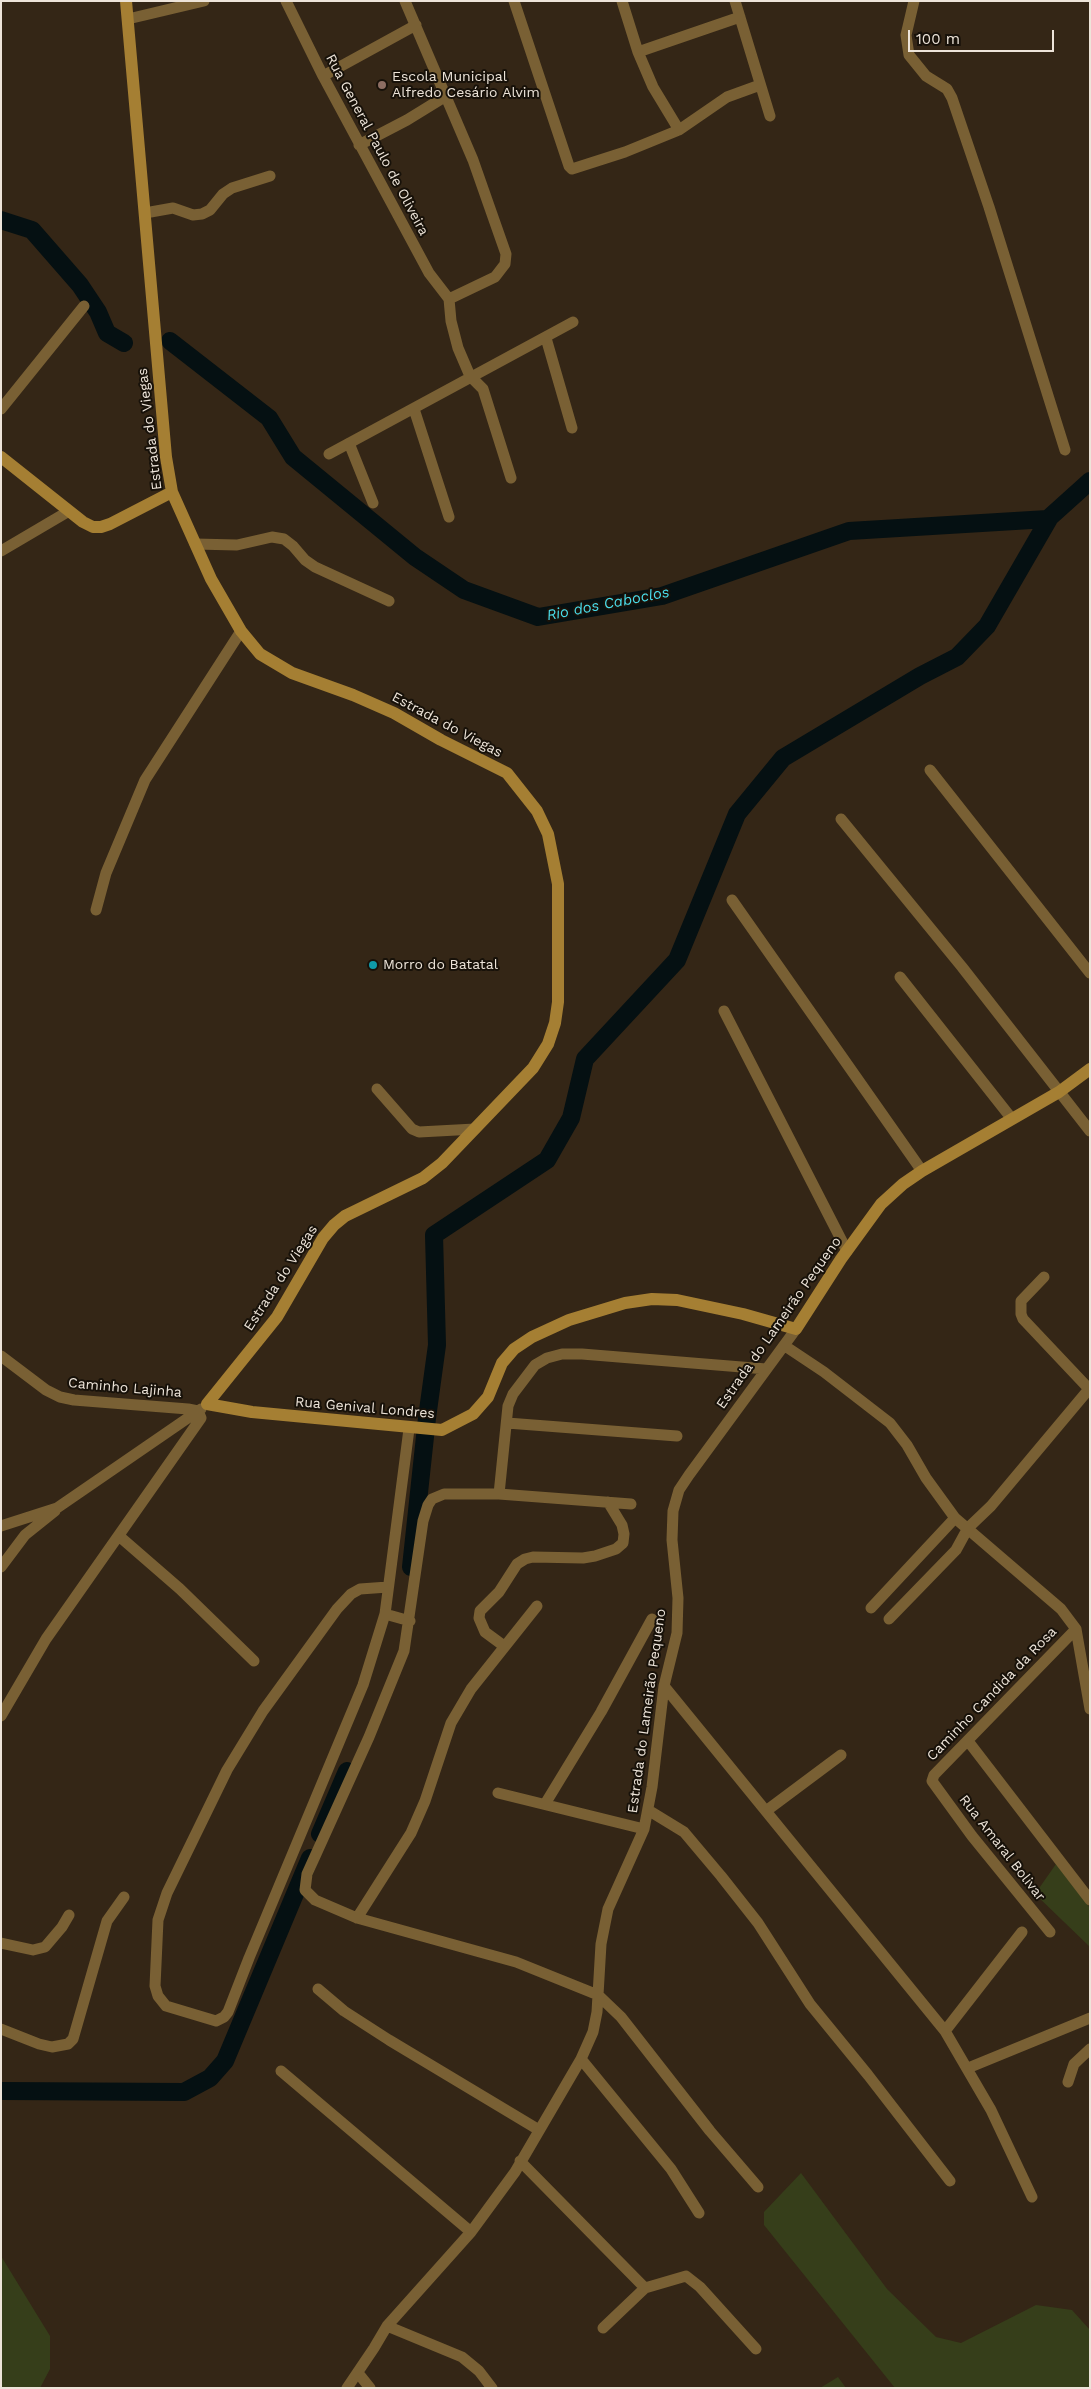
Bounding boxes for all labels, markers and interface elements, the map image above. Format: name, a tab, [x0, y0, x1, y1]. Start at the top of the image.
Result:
scale bar	[911, 20, 1057, 52]
text: 100 m	[916, 30, 960, 48]
street label: Rua General Paulo de Oliveira	[322, 51, 432, 239]
place label: Escola Municipal Alfredo Cesário Alvim	[392, 69, 540, 102]
marker: Escola Municipal Alfredo Cesário Alvim	[376, 79, 388, 91]
street label: Estrada do Viegas	[134, 367, 166, 491]
water label: Rio dos Caboclos	[545, 583, 671, 625]
street label: Estrada do Viegas	[389, 689, 505, 761]
place label: Morro do Batatal	[383, 957, 498, 973]
marker: Morro do Batatal	[367, 959, 379, 971]
street label: Estrada do Viegas	[241, 1222, 321, 1334]
street label: Estrada do Lameirão Pequeno	[713, 1234, 845, 1412]
street label: Caminho Lajinha	[67, 1375, 183, 1401]
street label: Rua Genival Londres	[294, 1394, 436, 1422]
street label: Estrada do Lameirão Pequeno	[624, 1608, 670, 1814]
street label: Caminho Candida da Rosa	[924, 1624, 1060, 1764]
street label: Rua Amaral Bolivar	[955, 1792, 1049, 1904]

